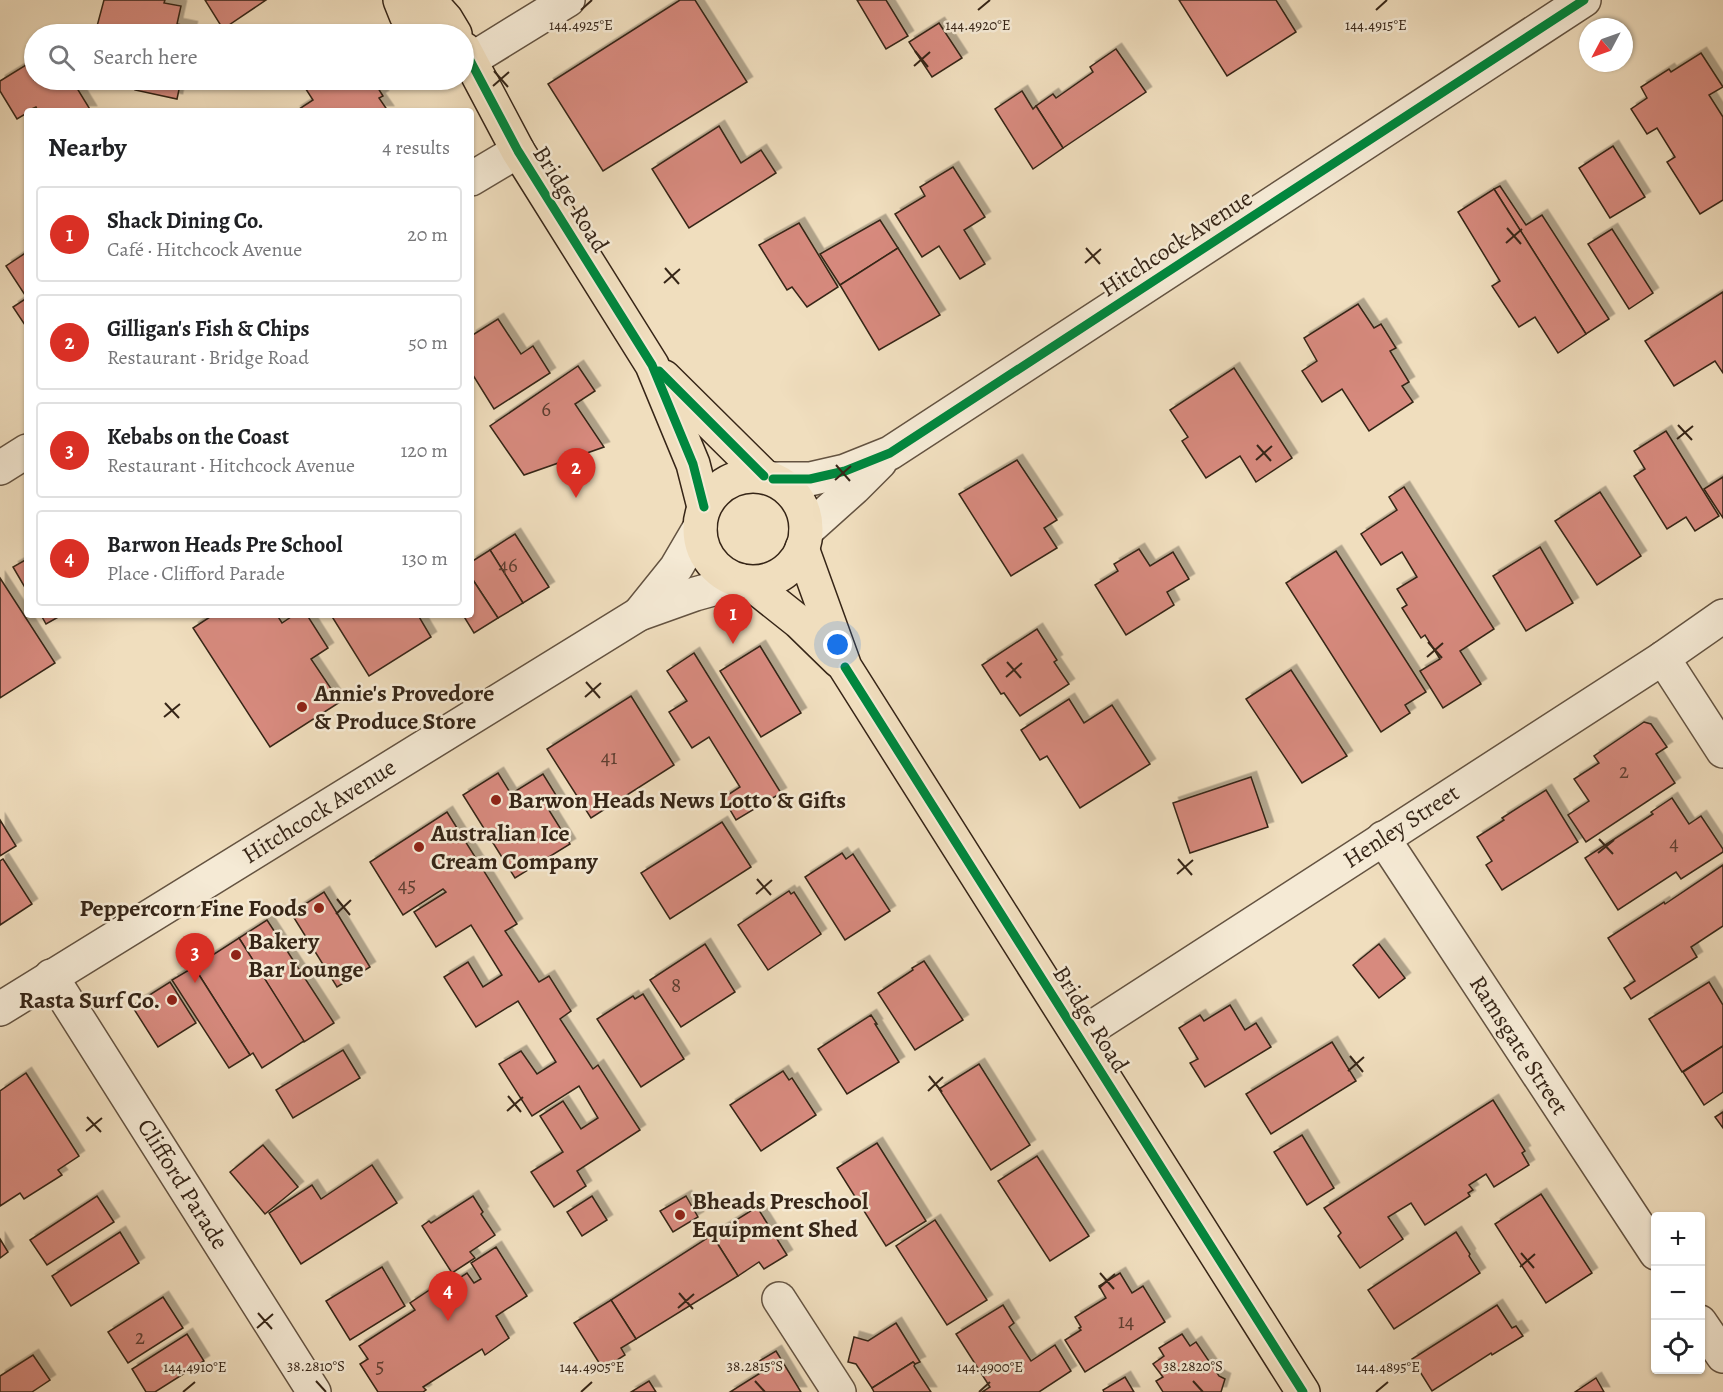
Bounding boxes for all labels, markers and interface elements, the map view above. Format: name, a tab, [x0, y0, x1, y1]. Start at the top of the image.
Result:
text: 144.4925°E	[549, 15, 613, 35]
text: 144.4920°E	[945, 15, 1011, 35]
text: 144.4915°E	[1345, 15, 1407, 35]
north arrow	[1579, 18, 1633, 72]
search box	[24, 24, 474, 90]
icon: search	[45, 41, 78, 74]
text: Search here	[93, 42, 198, 72]
text: Nearby	[48, 130, 127, 165]
text: 4 results	[382, 134, 450, 161]
street label: Bridge Road	[526, 139, 617, 259]
street label: Hitchcock Avenue	[1094, 182, 1258, 304]
text: Shack Dining Co.	[107, 206, 264, 236]
text: 1	[66, 221, 73, 248]
text: 20 m	[407, 221, 448, 248]
text: Café · Hitchcock Avenue	[107, 236, 302, 263]
text: Gilligan's Fish & Chips	[107, 314, 310, 344]
text: 2	[65, 329, 74, 356]
text: 50 m	[408, 329, 448, 356]
text: Restaurant · Bridge Road	[107, 344, 309, 371]
house number: 6	[541, 395, 551, 423]
text: Kebabs on the Coast	[107, 422, 289, 452]
text: 3	[65, 437, 74, 464]
text: 120 m	[400, 437, 448, 464]
pin: 2	[556, 448, 596, 498]
text: Restaurant · Hitchcock Avenue	[107, 452, 355, 479]
text: Barwon Heads Pre School	[107, 530, 342, 560]
text: 4	[65, 545, 74, 572]
text: 130 m	[402, 545, 448, 572]
house number: 46	[498, 551, 518, 579]
text: Place · Clifford Parade	[107, 560, 285, 587]
pin: 1	[714, 594, 752, 644]
your location	[823, 630, 852, 659]
place label: Annie's Provedore & Produce Store	[313, 677, 494, 737]
marker: Annie's Provedore & Produce Store	[295, 700, 309, 714]
house number: 41	[601, 743, 617, 771]
street label: Hitchcock Avenue	[236, 751, 402, 871]
house number: 2	[1619, 757, 1629, 785]
street label: Henley Street	[1337, 776, 1465, 876]
place label: Barwon Heads News Lotto & Gifts	[508, 784, 846, 816]
marker: Barwon Heads News Lotto & Gifts	[489, 793, 503, 807]
place label: Australian Ice Cream Company	[430, 817, 599, 877]
house number: 4	[1669, 829, 1679, 857]
marker: Australian Ice Cream Company	[412, 840, 426, 854]
house number: 45	[398, 871, 416, 899]
place label: Peppercorn Fine Foods	[79, 892, 307, 924]
marker: Peppercorn Fine Foods	[312, 901, 326, 915]
place label: Bakery Bar Lounge	[248, 925, 364, 985]
pin: 3	[176, 934, 214, 983]
marker: Bakery Bar Lounge	[229, 948, 243, 962]
street label: Bridge Road	[1046, 959, 1137, 1079]
street label: Ramsgate Street	[1462, 969, 1576, 1121]
house number: 8	[671, 971, 681, 999]
place label: Rasta Surf Co.	[19, 984, 160, 1016]
marker: Rasta Surf Co.	[165, 993, 179, 1007]
street label: Clifford Parade	[130, 1113, 236, 1255]
place label: Bheads Preschool Equipment Shed	[692, 1185, 869, 1245]
marker: Bheads Preschool Equipment Shed	[673, 1208, 687, 1222]
map controls	[1651, 1212, 1705, 1374]
button: +	[1651, 1212, 1705, 1266]
button: −	[1651, 1266, 1705, 1320]
pin: 4	[428, 1272, 468, 1321]
house number: 14	[1118, 1307, 1134, 1335]
button: locate	[1651, 1320, 1705, 1374]
house number: 2	[135, 1323, 145, 1351]
house number: 5	[375, 1352, 385, 1380]
text: 38.2810°S	[287, 1356, 345, 1376]
text: 38.2815°S	[727, 1356, 783, 1376]
text: 38.2820°S	[1163, 1356, 1223, 1376]
text: 144.4910°E	[163, 1357, 227, 1377]
text: 144.4905°E	[560, 1357, 624, 1377]
text: 144.4900°E	[957, 1357, 1023, 1377]
text: 144.4895°E	[1356, 1357, 1420, 1377]

